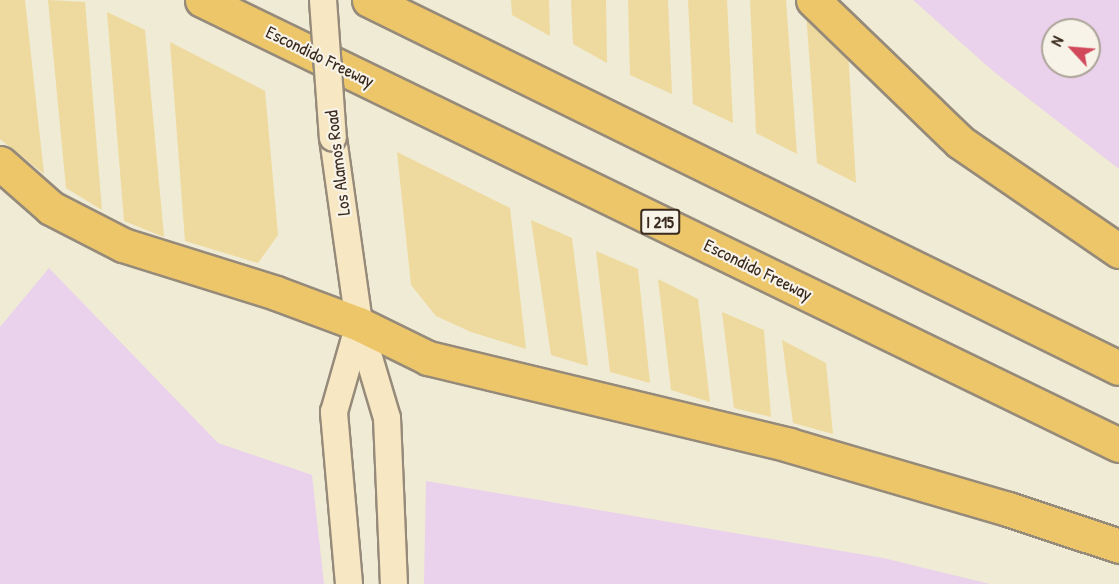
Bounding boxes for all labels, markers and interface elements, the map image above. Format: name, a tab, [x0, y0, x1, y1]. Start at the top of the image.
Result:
north arrow	[1041, 18, 1101, 78]
street label: Escondido Freeway	[262, 21, 378, 93]
text: N	[1045, 32, 1068, 50]
street label: Los Alamos Road	[321, 109, 355, 217]
road number: I 215	[639, 209, 681, 235]
street label: Escondido Freeway	[700, 234, 816, 306]

